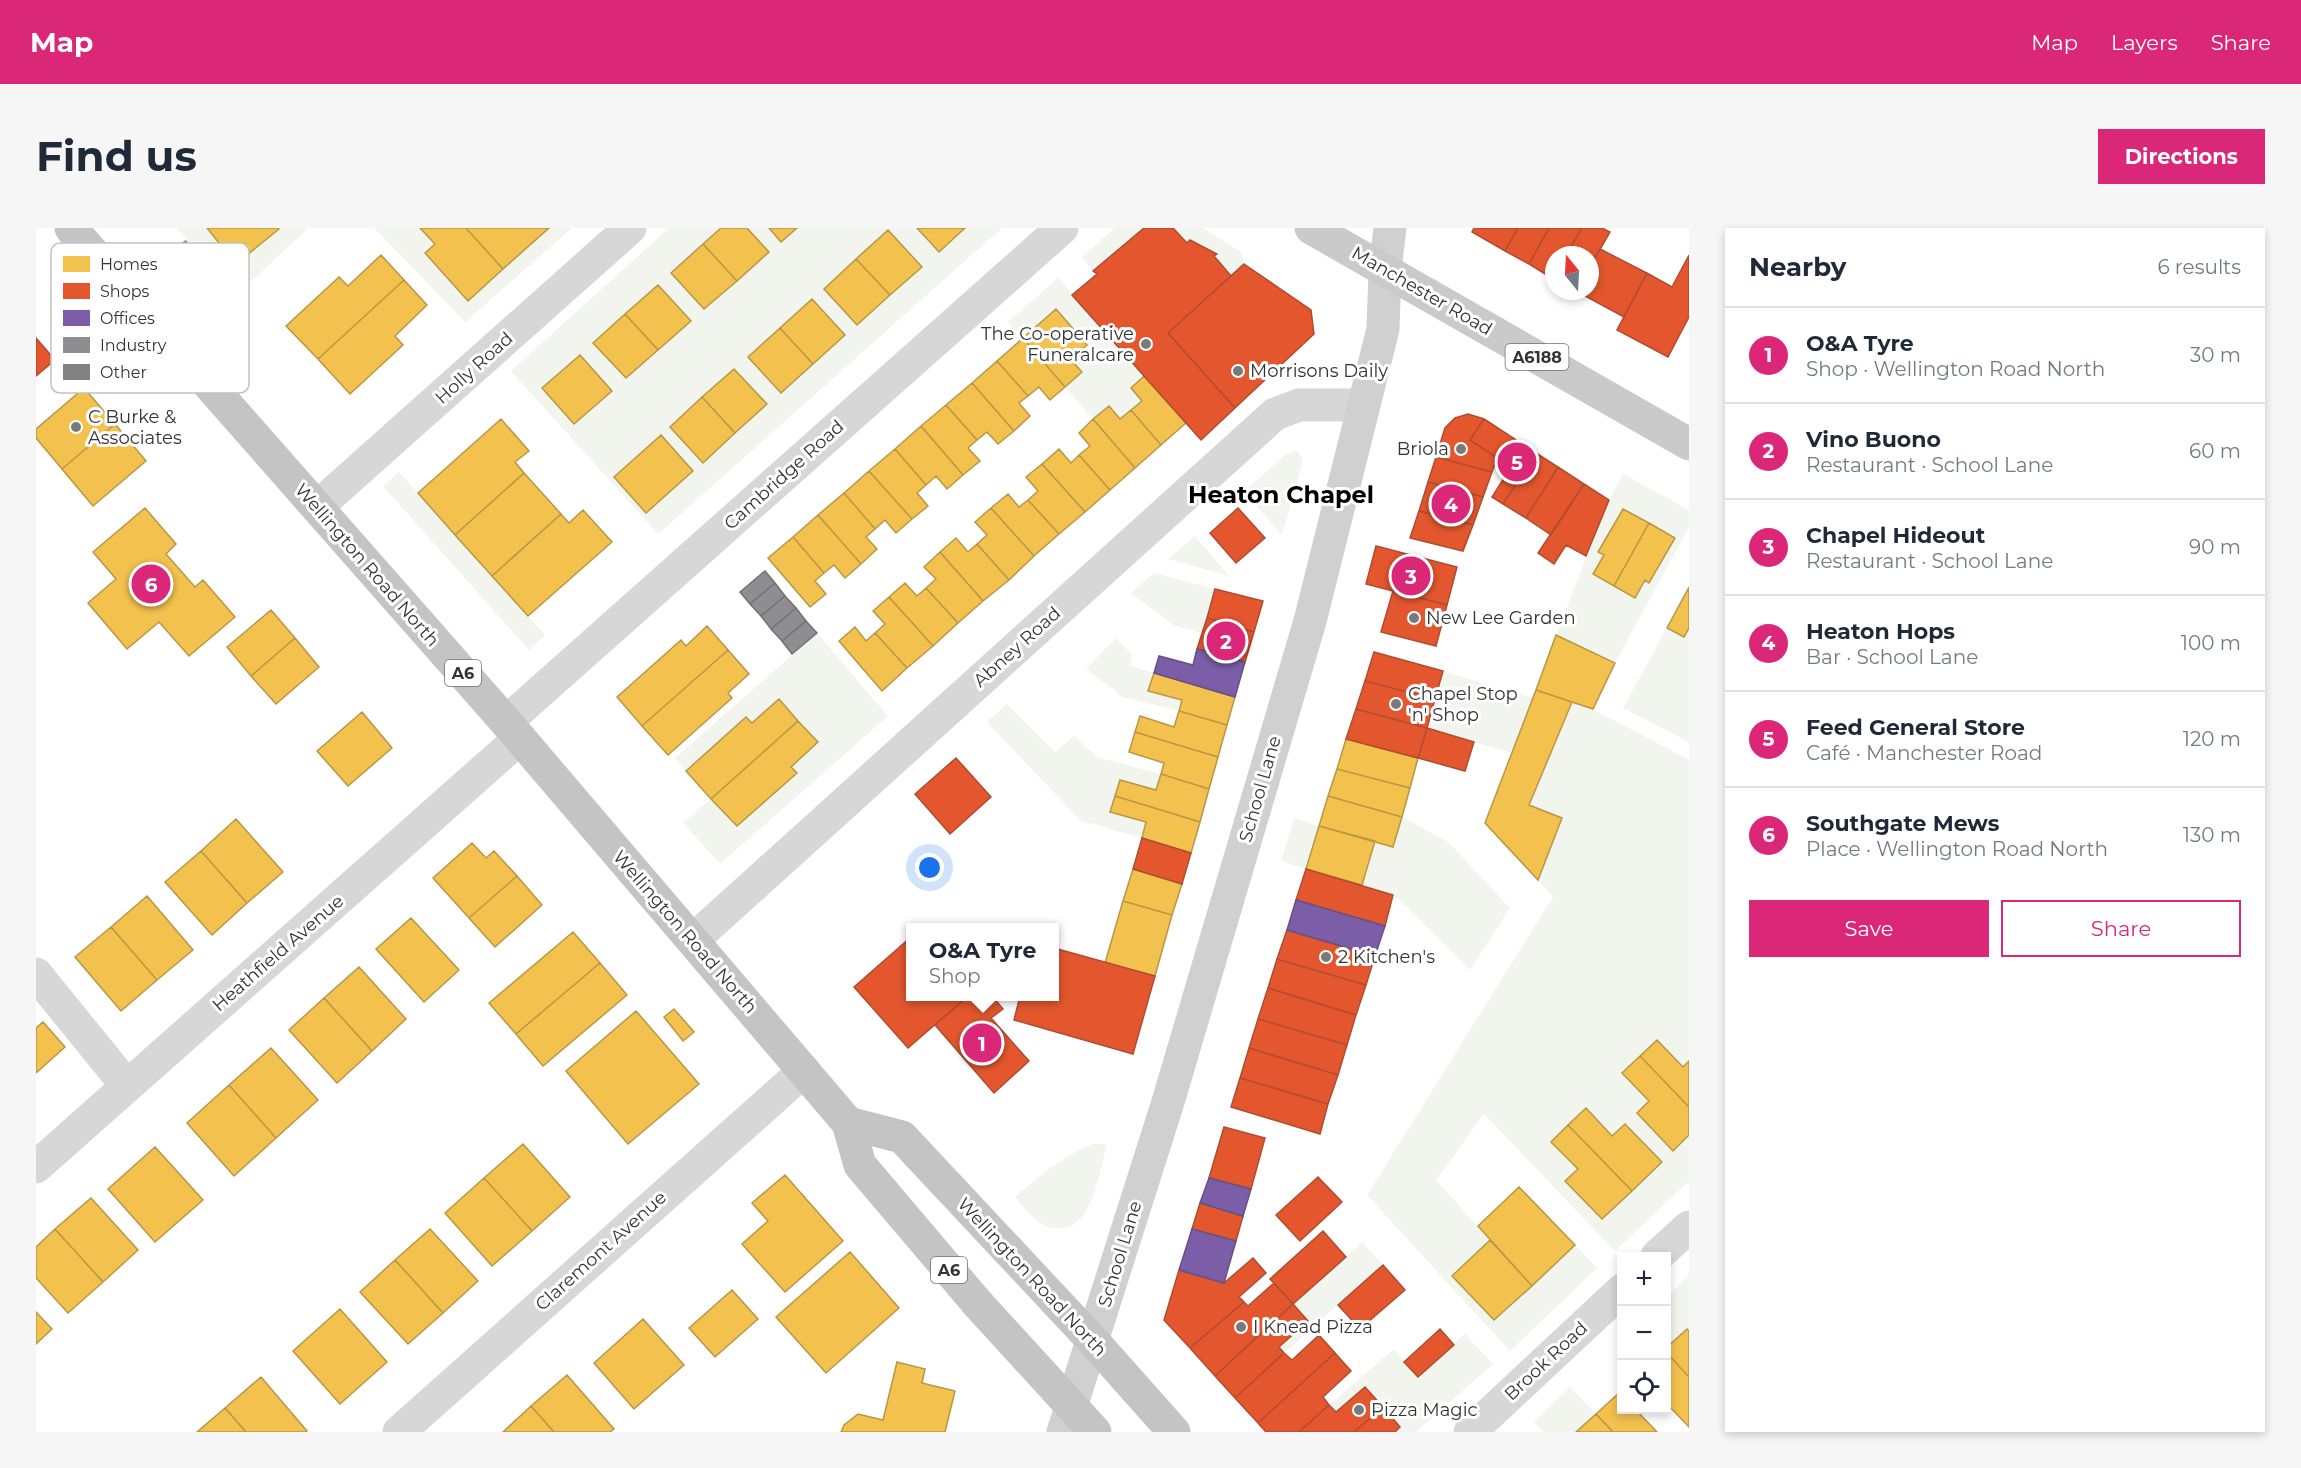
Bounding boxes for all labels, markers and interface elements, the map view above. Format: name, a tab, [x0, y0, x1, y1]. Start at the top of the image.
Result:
text: Map	[30, 25, 93, 59]
text: Map	[2031, 30, 2078, 55]
text: Layers	[2111, 30, 2178, 55]
text: Share	[2211, 30, 2271, 55]
button: Directions	[2098, 129, 2265, 184]
text: Find us	[36, 130, 197, 182]
street label: Manchester Road	[1348, 242, 1496, 340]
legend	[51, 243, 249, 393]
north arrow	[1545, 246, 1599, 300]
text: Nearby	[1749, 251, 1846, 283]
text: Homes	[100, 255, 158, 274]
text: 6 results	[2157, 255, 2241, 279]
text: Shops	[100, 282, 150, 301]
text: Offices	[100, 309, 155, 328]
place label: The Co-operative Funeralcare	[981, 323, 1134, 366]
street label: Holly Road	[431, 327, 517, 409]
text: O&A Tyre	[1806, 330, 1914, 357]
text: Industry	[100, 336, 167, 355]
marker: The Co-operative Funeralcare	[1139, 337, 1153, 351]
text: 1	[1765, 343, 1772, 367]
text: 30 m	[2190, 343, 2241, 367]
road number: A6188	[1506, 344, 1568, 370]
text: Shop · Wellington Road North	[1806, 357, 2105, 381]
place label: Morrisons Daily	[1250, 360, 1388, 382]
text: Other	[100, 363, 147, 382]
marker: Morrisons Daily	[1231, 364, 1245, 378]
place label: C Burke & Associates	[88, 406, 182, 449]
street label: Cambridge Road	[720, 415, 848, 535]
marker: C Burke & Associates	[69, 420, 83, 434]
text: Vino Buono	[1806, 426, 1941, 453]
place label: Briola	[1397, 438, 1449, 460]
text: 2	[1763, 439, 1774, 463]
text: 60 m	[2189, 439, 2241, 463]
pin: 5	[1498, 440, 1536, 484]
marker: Briola	[1454, 442, 1468, 456]
text: Restaurant · School Lane	[1806, 453, 2053, 477]
street label: Wellington Road North	[290, 479, 444, 651]
district label: Heaton Chapel	[1188, 480, 1374, 509]
pin: 4	[1432, 482, 1470, 526]
text: Chapel Hideout	[1806, 522, 1985, 549]
text: 3	[1763, 535, 1774, 559]
text: 90 m	[2189, 535, 2241, 559]
text: Restaurant · School Lane	[1806, 549, 2053, 573]
pin: 3	[1392, 554, 1430, 598]
pin: 6	[132, 562, 170, 606]
street label: Abney Road	[969, 602, 1065, 692]
place label: New Lee Garden	[1426, 607, 1576, 629]
marker: New Lee Garden	[1407, 611, 1421, 625]
pin: 2	[1206, 618, 1246, 664]
text: Heaton Hops	[1806, 618, 1955, 645]
text: 4	[1762, 631, 1775, 655]
text: 100 m	[2181, 631, 2241, 655]
text: Bar · School Lane	[1806, 645, 1978, 669]
road number: A6	[445, 660, 481, 686]
place label: Chapel Stop 'n' Shop	[1408, 683, 1518, 726]
marker: Chapel Stop 'n' Shop	[1389, 697, 1403, 711]
text: Feed General Store	[1806, 714, 2025, 741]
text: 5	[1763, 727, 1774, 751]
text: 120 m	[2183, 727, 2241, 751]
street label: School Lane	[1234, 733, 1286, 845]
text: Café · Manchester Road	[1806, 741, 2042, 765]
text: Southgate Mews	[1806, 810, 2000, 837]
text: 6	[1762, 823, 1775, 847]
text: 130 m	[2183, 823, 2241, 847]
text: Place · Wellington Road North	[1806, 837, 2108, 861]
street label: Wellington Road North	[608, 846, 762, 1018]
your location	[915, 853, 944, 882]
street label: Heathfield Avenue	[208, 890, 348, 1016]
button: Save	[1749, 900, 1989, 957]
button: Share	[2001, 900, 2241, 957]
popup	[906, 923, 1059, 1001]
text: O&A Tyre	[929, 937, 1036, 964]
place label: 2 Kitchen's	[1338, 946, 1435, 968]
marker: 2 Kitchen's	[1319, 950, 1333, 964]
text: Shop	[929, 964, 981, 988]
pin: 1	[962, 1020, 1002, 1066]
street label: Claremont Avenue	[531, 1186, 671, 1316]
street label: Wellington Road North	[953, 1193, 1111, 1361]
street label: School Lane	[1093, 1198, 1147, 1310]
map controls	[1617, 1252, 1671, 1414]
button: +	[1617, 1252, 1671, 1306]
road number: A6	[931, 1257, 967, 1283]
button: −	[1617, 1306, 1671, 1360]
place label: I Knead Pizza	[1253, 1316, 1373, 1338]
street label: Brook Road	[1500, 1317, 1592, 1405]
marker: I Knead Pizza	[1234, 1320, 1248, 1334]
button: locate	[1617, 1360, 1671, 1414]
place label: Pizza Magic	[1371, 1399, 1478, 1421]
marker: Pizza Magic	[1352, 1403, 1366, 1417]

